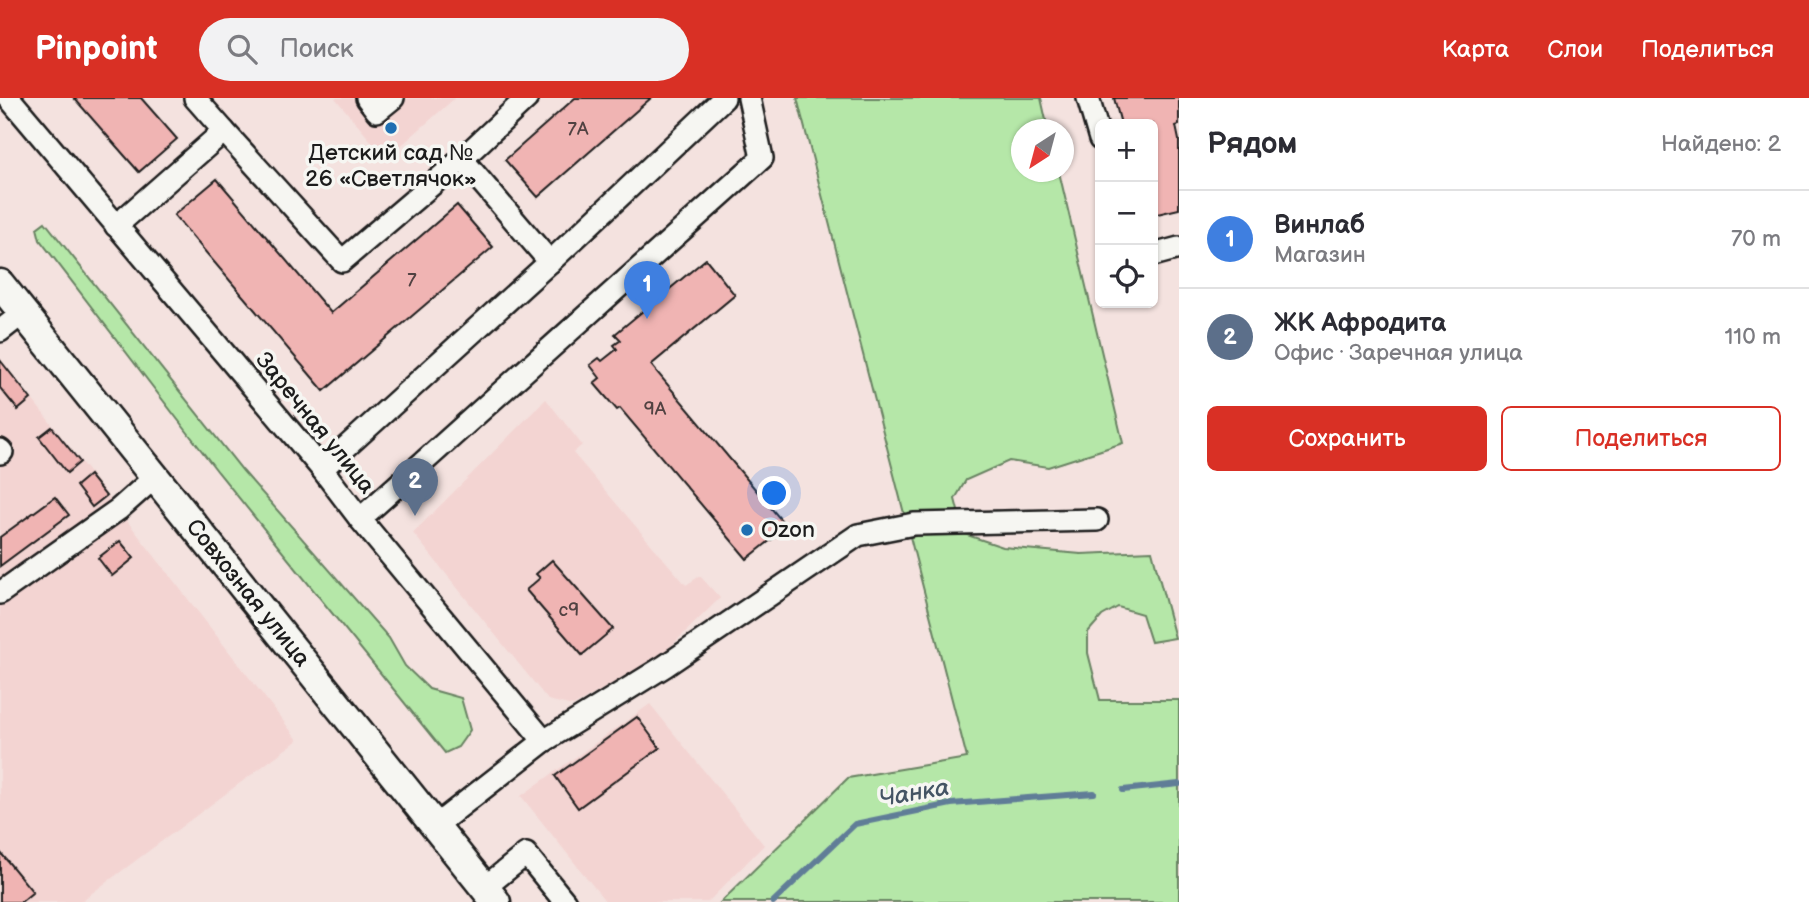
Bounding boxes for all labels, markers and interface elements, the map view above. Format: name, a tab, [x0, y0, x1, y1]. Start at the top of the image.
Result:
search box	[199, 18, 689, 81]
text: Pinpoint	[35, 29, 157, 69]
icon: search	[223, 30, 261, 68]
text: Поиск	[279, 34, 354, 65]
text: Карта	[1442, 35, 1509, 64]
text: Слои	[1547, 35, 1603, 64]
text: Поделиться	[1641, 35, 1774, 64]
house number: 7А	[568, 118, 589, 141]
north arrow	[1011, 119, 1074, 182]
map controls	[1095, 119, 1158, 308]
button: +	[1095, 119, 1158, 182]
marker: Детский сад № 26 «Светлячок»	[383, 120, 399, 136]
text: Рядом	[1207, 126, 1297, 162]
text: Найдено: 2	[1661, 130, 1781, 158]
place label: Детский сад № 26 «Светлячок»	[305, 139, 477, 193]
button: −	[1095, 182, 1158, 245]
text: Винлаб	[1274, 210, 1365, 241]
text: 1	[1225, 225, 1235, 253]
text: 70 m	[1731, 225, 1781, 253]
text: Магазин	[1274, 241, 1366, 269]
button: locate	[1095, 245, 1158, 308]
pin: 1	[624, 261, 670, 319]
house number: 7	[407, 269, 417, 292]
text: ЖК Афродита	[1274, 308, 1446, 339]
text: 2	[1223, 323, 1237, 351]
text: 110 m	[1724, 323, 1781, 351]
text: Офис · Заречная улица	[1274, 339, 1523, 367]
street label: Заречная улица	[249, 347, 381, 500]
house number: 9А	[644, 398, 667, 421]
button: Сохранить	[1207, 406, 1487, 471]
button: Поделиться	[1501, 406, 1781, 471]
pin: 2	[392, 458, 438, 516]
your location	[757, 476, 791, 510]
street label: Совхозная улица	[180, 514, 316, 673]
place label: Ozon	[761, 516, 815, 544]
marker: Ozon	[739, 522, 755, 538]
house number: с9	[559, 599, 579, 622]
water label: Чанка	[877, 773, 951, 813]

